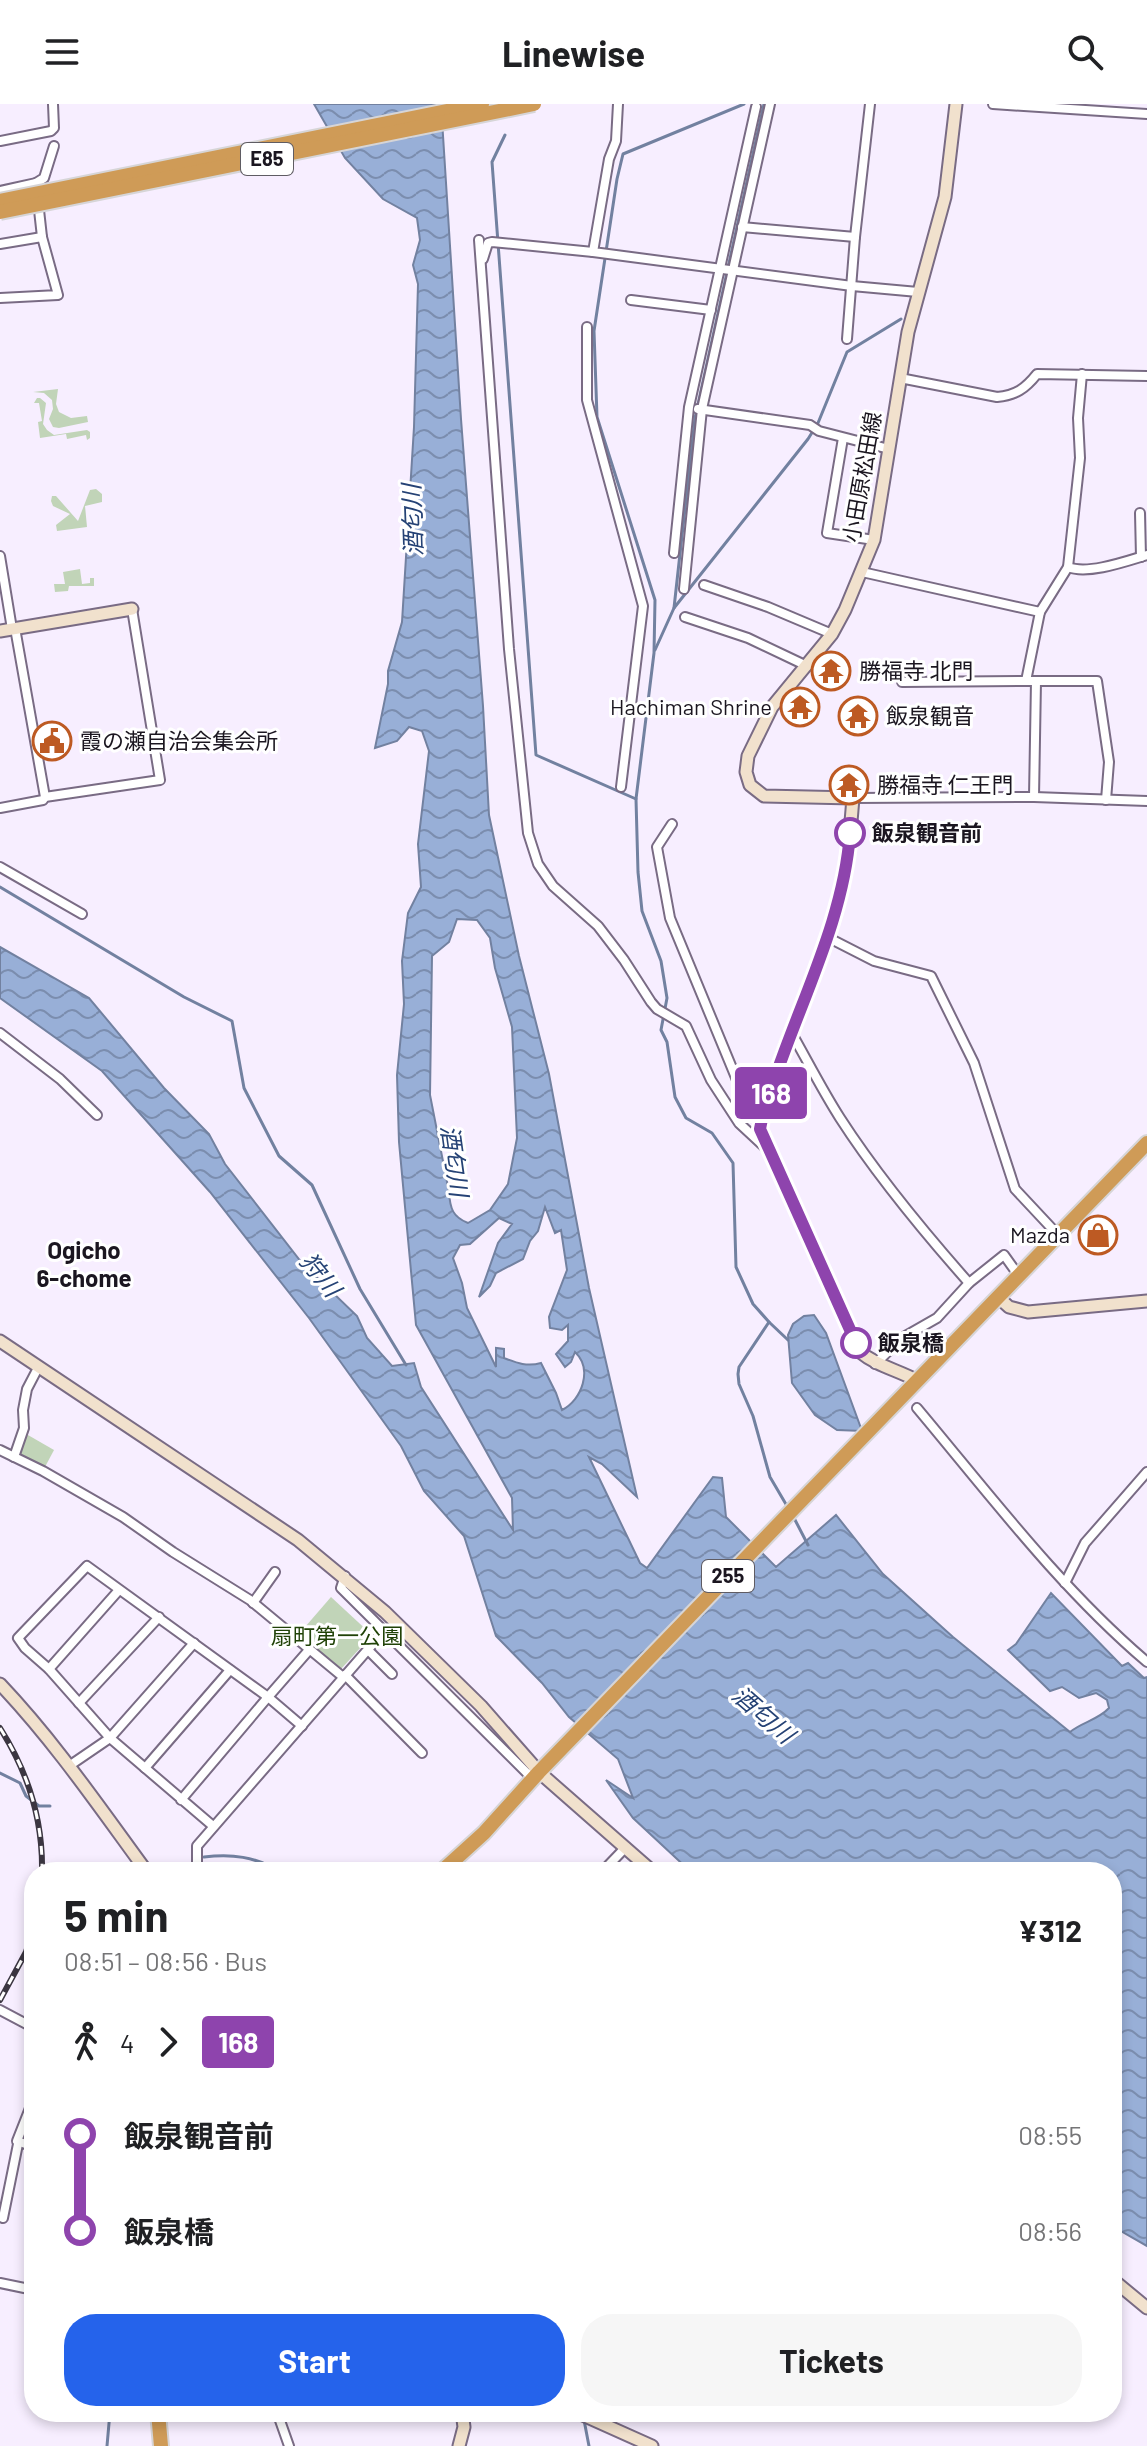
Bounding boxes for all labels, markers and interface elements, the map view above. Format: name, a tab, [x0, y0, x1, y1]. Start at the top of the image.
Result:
icon: menu	[40, 30, 84, 74]
icon: search	[1063, 30, 1107, 74]
text: Linewise	[502, 31, 645, 74]
road number: E85	[241, 143, 293, 175]
street label: 小田原松田線	[837, 410, 885, 544]
water label: 酒匂川	[396, 481, 427, 557]
temple icon: 勝福寺 北門	[810, 650, 852, 692]
place label: 勝福寺 北門	[859, 657, 973, 683]
temple icon: Hachiman Shrine	[779, 686, 821, 728]
place label: Hachiman Shrine	[610, 693, 772, 719]
temple icon: 飯泉観音	[837, 695, 879, 737]
place label: 飯泉観音	[886, 702, 974, 728]
public building icon: 霞の瀬自治会集会所	[31, 720, 73, 762]
place label: 霞の瀬自治会集会所	[80, 727, 278, 753]
temple icon: 勝福寺 仁王門	[828, 764, 870, 806]
place label: 勝福寺 仁王門	[877, 771, 1013, 797]
marker: 飯泉観音前	[835, 818, 865, 848]
place label: 飯泉観音前	[871, 819, 982, 845]
line badge: 168	[725, 1067, 817, 1119]
text: 168	[751, 1076, 791, 1110]
water label: 酒匂川	[436, 1123, 475, 1201]
shop icon: Mazda	[1077, 1214, 1119, 1256]
place label: Mazda	[1010, 1221, 1070, 1247]
district label: Ogicho 6-chome	[36, 1235, 132, 1292]
water label: 狩川	[295, 1246, 349, 1304]
marker: 飯泉橋	[841, 1328, 871, 1358]
place label: 飯泉橋	[877, 1329, 944, 1355]
road number: 255	[702, 1560, 754, 1592]
park label: 扇町第一公園	[271, 1622, 403, 1648]
water label: 酒匂川	[727, 1679, 803, 1750]
text: 5 min	[64, 1888, 169, 1941]
text: ¥312	[1018, 1912, 1082, 1948]
text: 08:51 – 08:56 · Bus	[64, 1945, 267, 1976]
icon: walk	[64, 2020, 108, 2064]
icon: forward	[146, 2020, 190, 2064]
text: 168	[218, 2025, 258, 2059]
text: 4	[120, 2027, 134, 2058]
text: 飯泉観音前	[124, 2117, 274, 2153]
text: 08:55	[1018, 2119, 1082, 2150]
text: 飯泉橋	[124, 2213, 214, 2249]
text: 08:56	[1018, 2215, 1082, 2246]
button: Start	[64, 2314, 565, 2406]
button: Tickets	[581, 2314, 1082, 2406]

